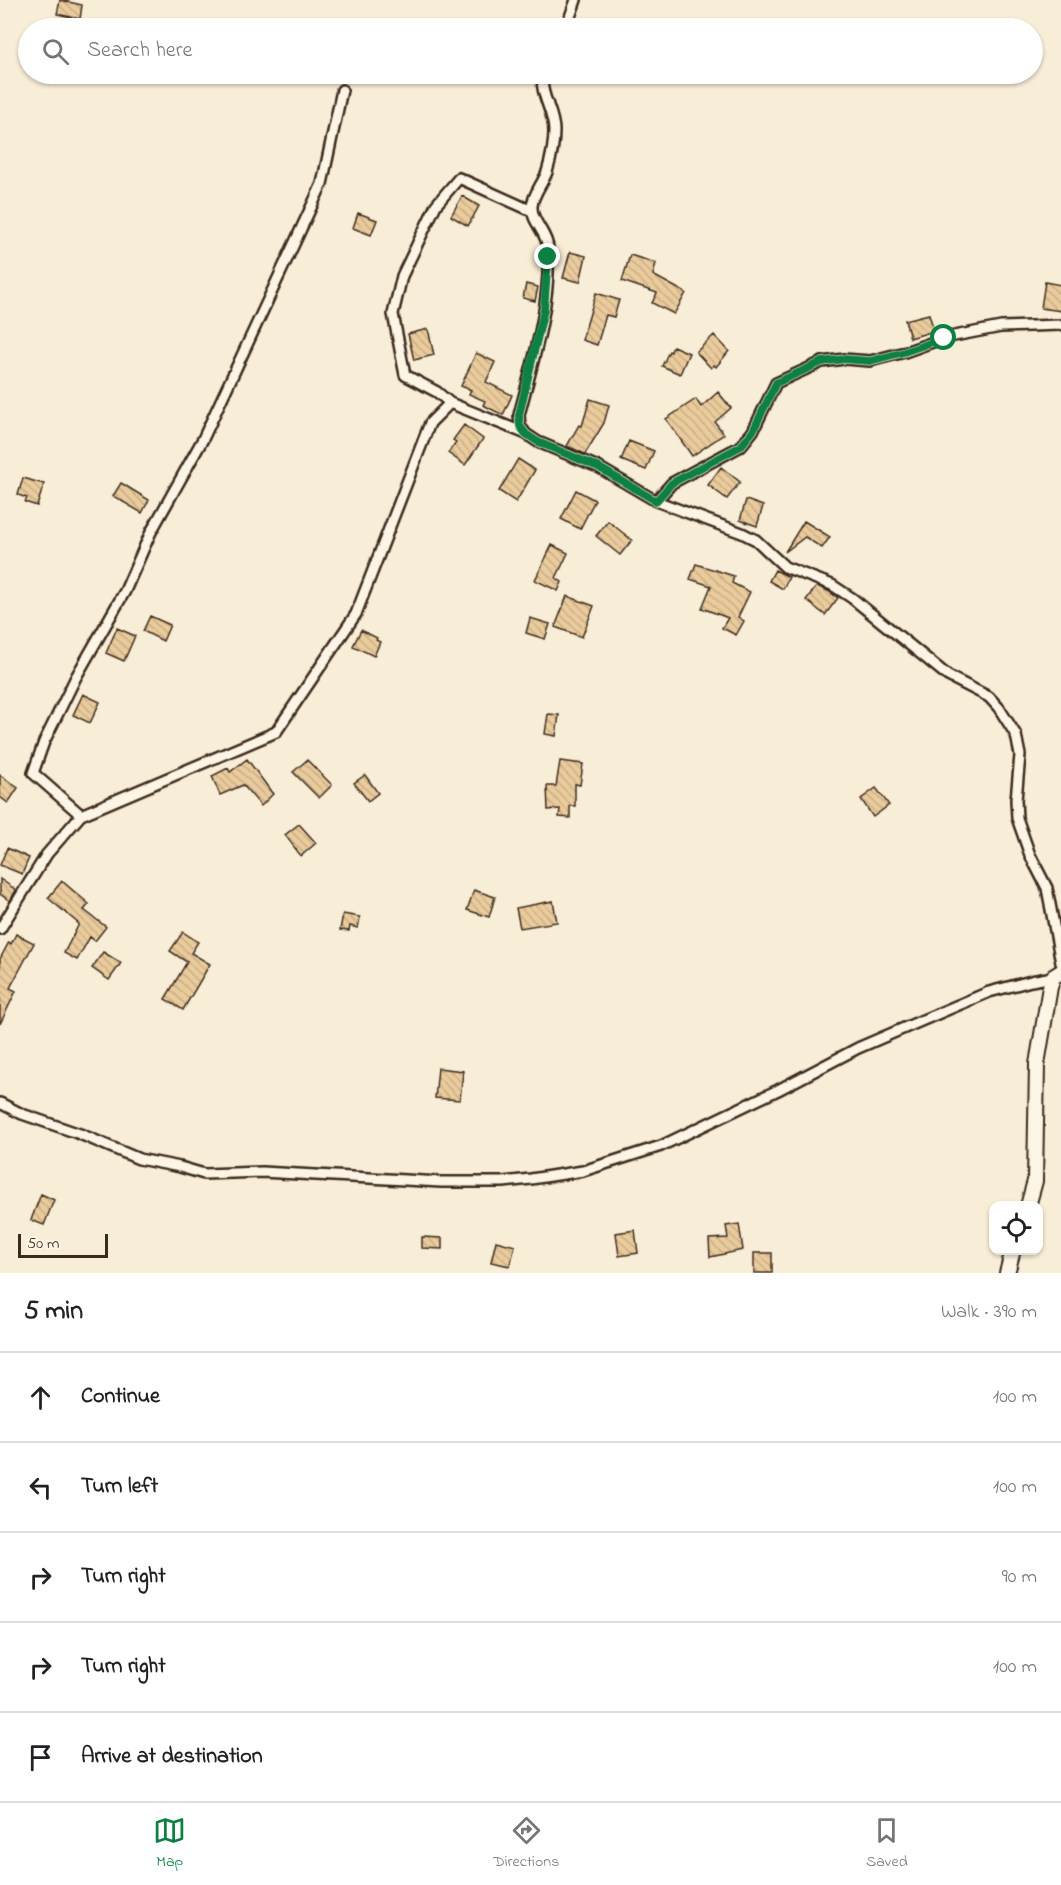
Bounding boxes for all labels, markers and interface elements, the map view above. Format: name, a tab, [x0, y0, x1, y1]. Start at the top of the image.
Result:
search box	[18, 18, 1043, 84]
icon: search	[39, 35, 72, 68]
text: Search here	[87, 35, 192, 67]
route end	[534, 243, 560, 269]
route start	[930, 324, 956, 350]
map controls	[989, 1201, 1043, 1255]
button: locate	[989, 1201, 1043, 1255]
scale bar	[18, 1231, 108, 1258]
text: 50 m	[27, 1232, 59, 1256]
text: 5 min	[24, 1293, 83, 1331]
text: Walk · 390 m	[941, 1298, 1037, 1327]
icon: ahead	[24, 1381, 57, 1414]
text: Continue	[81, 1381, 160, 1413]
text: 100 m	[993, 1383, 1037, 1412]
icon: left	[24, 1471, 57, 1504]
text: Turn left	[81, 1471, 158, 1503]
text: 100 m	[993, 1473, 1037, 1502]
icon: right	[24, 1561, 57, 1594]
text: Turn right	[81, 1561, 166, 1593]
text: 90 m	[1002, 1563, 1037, 1592]
icon: right	[24, 1651, 57, 1684]
text: Turn right	[81, 1651, 166, 1683]
text: 100 m	[993, 1653, 1037, 1682]
icon: arrive	[24, 1741, 57, 1774]
text: Arrive at destination	[81, 1741, 263, 1773]
tab: Map	[153, 1814, 186, 1874]
tab: Directions	[493, 1814, 559, 1874]
tab: Saved	[866, 1814, 908, 1874]

